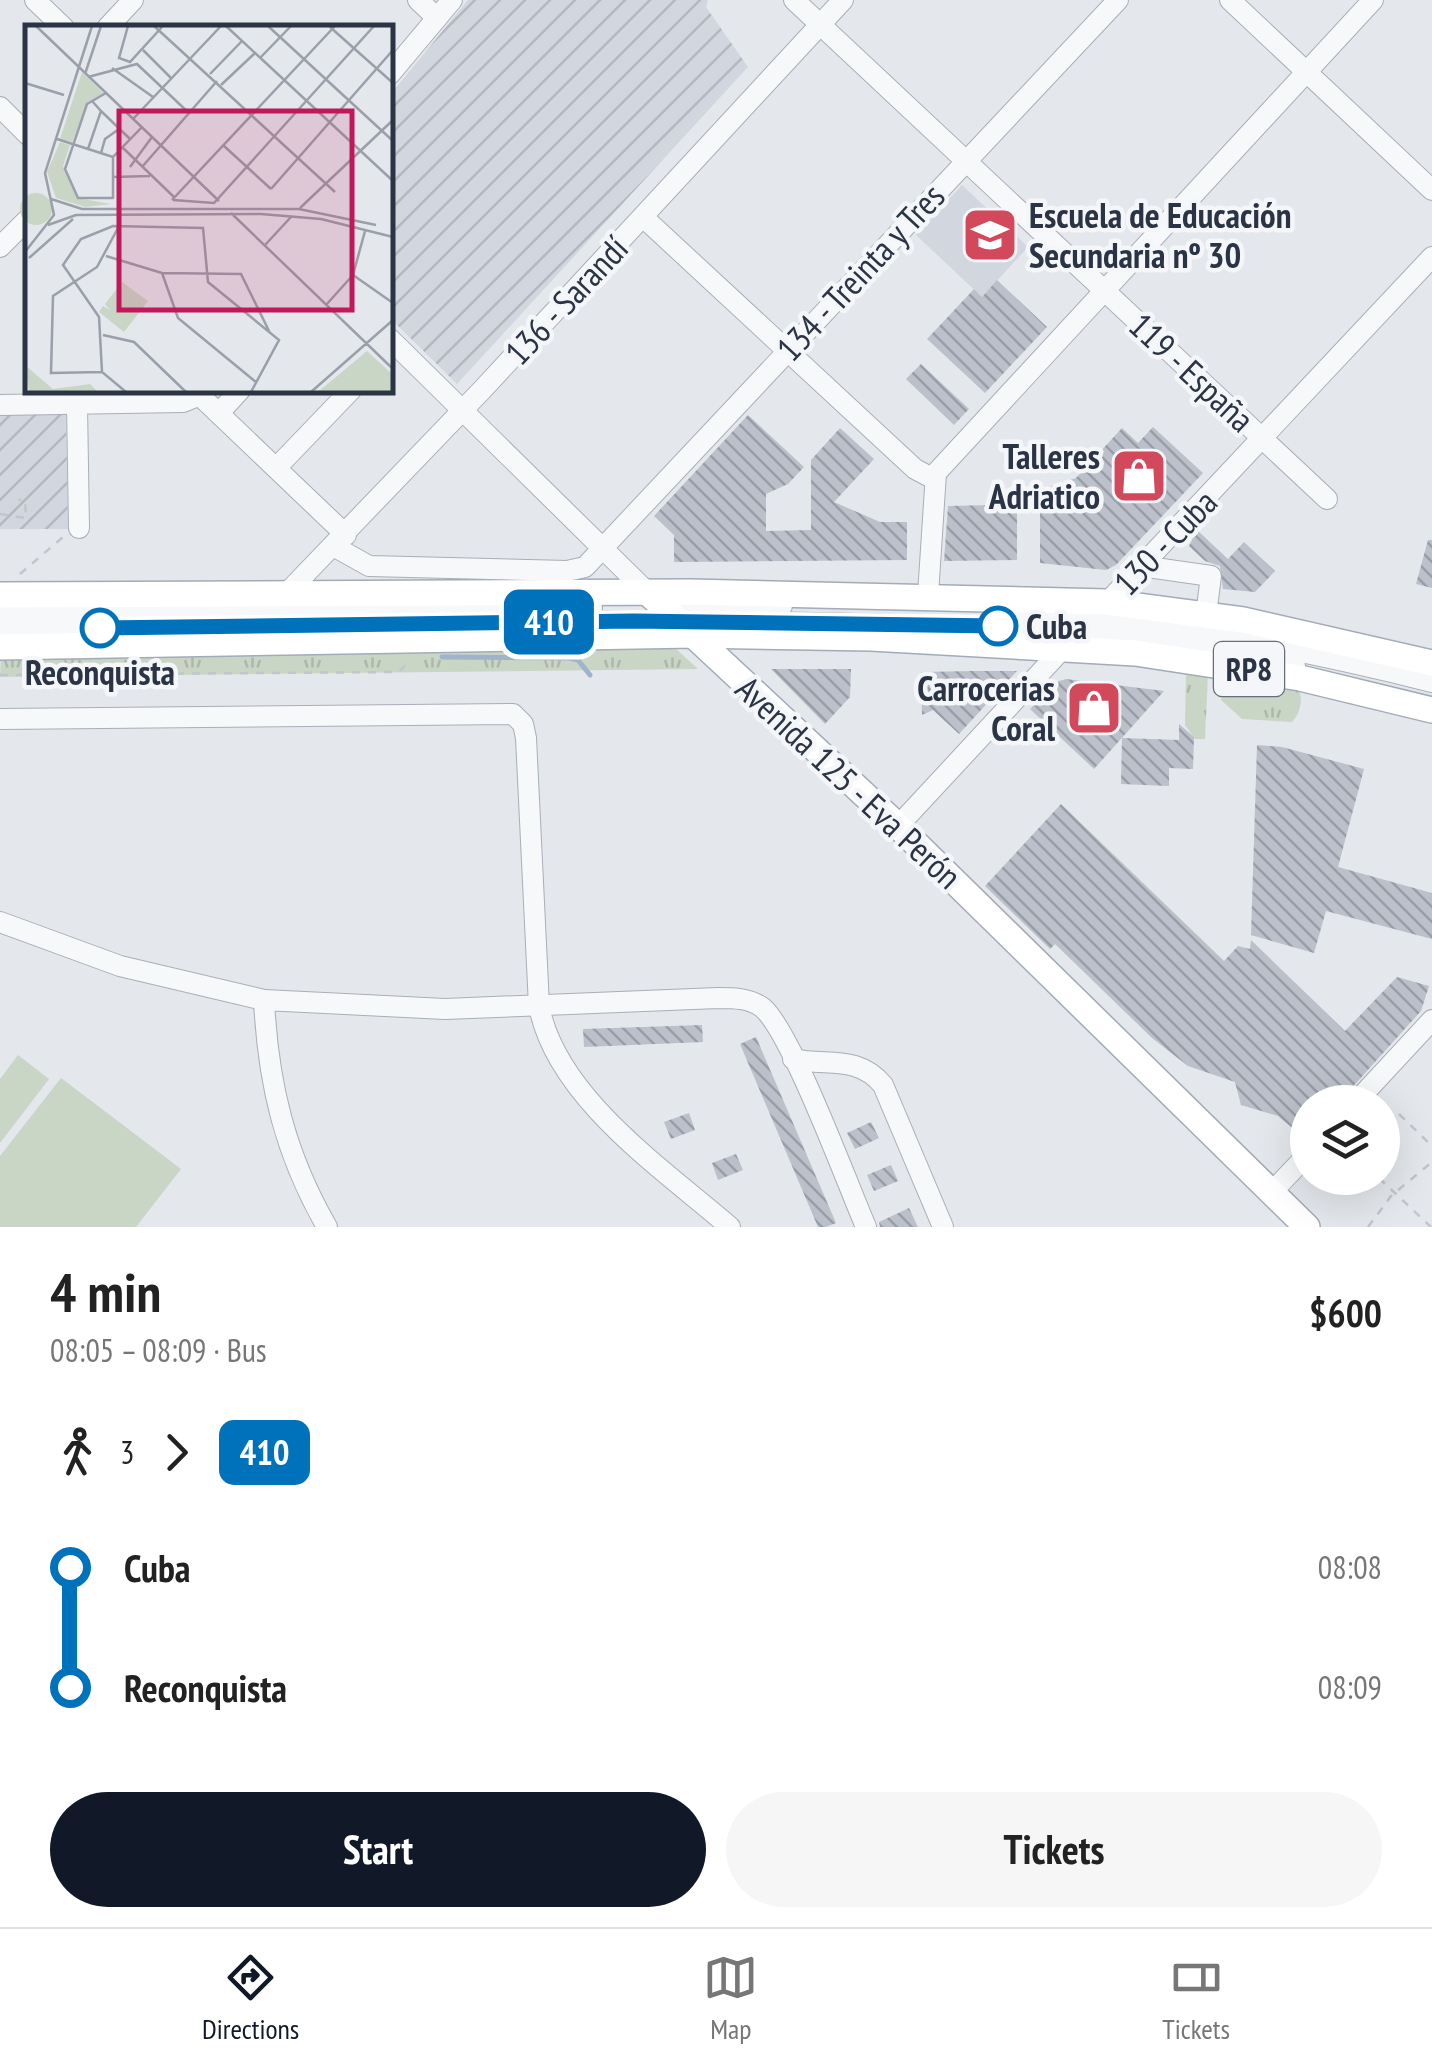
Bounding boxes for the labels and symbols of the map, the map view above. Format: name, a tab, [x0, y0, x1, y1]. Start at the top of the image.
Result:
inset map	[25, 25, 392, 392]
street label: 134 - Treinta y Tres	[766, 174, 954, 370]
place label: Escuela de Educación Secundaria nº 30	[1029, 192, 1291, 278]
school or university icon: Escuela de Educación Secundaria nº 30	[960, 205, 1020, 265]
street label: 136 - Sarandí	[495, 225, 638, 374]
street label: 119 - España	[1120, 302, 1264, 442]
place label: Talleres Adriatico	[988, 433, 1100, 519]
shop icon: Talleres Adriatico	[1109, 446, 1169, 506]
street label: 130 - Cuba	[1103, 479, 1227, 605]
line badge: 410	[492, 590, 606, 654]
place label: Cuba	[1026, 603, 1087, 649]
marker: Cuba	[979, 607, 1017, 645]
marker: Reconquista	[81, 609, 119, 647]
road number: RP8	[1214, 642, 1284, 696]
place label: Reconquista	[25, 649, 175, 695]
place label: Carrocerias Coral	[917, 665, 1055, 751]
street label: Avenida 125 - Eva Perón	[727, 666, 971, 898]
shop icon: Carrocerias Coral	[1064, 678, 1124, 738]

